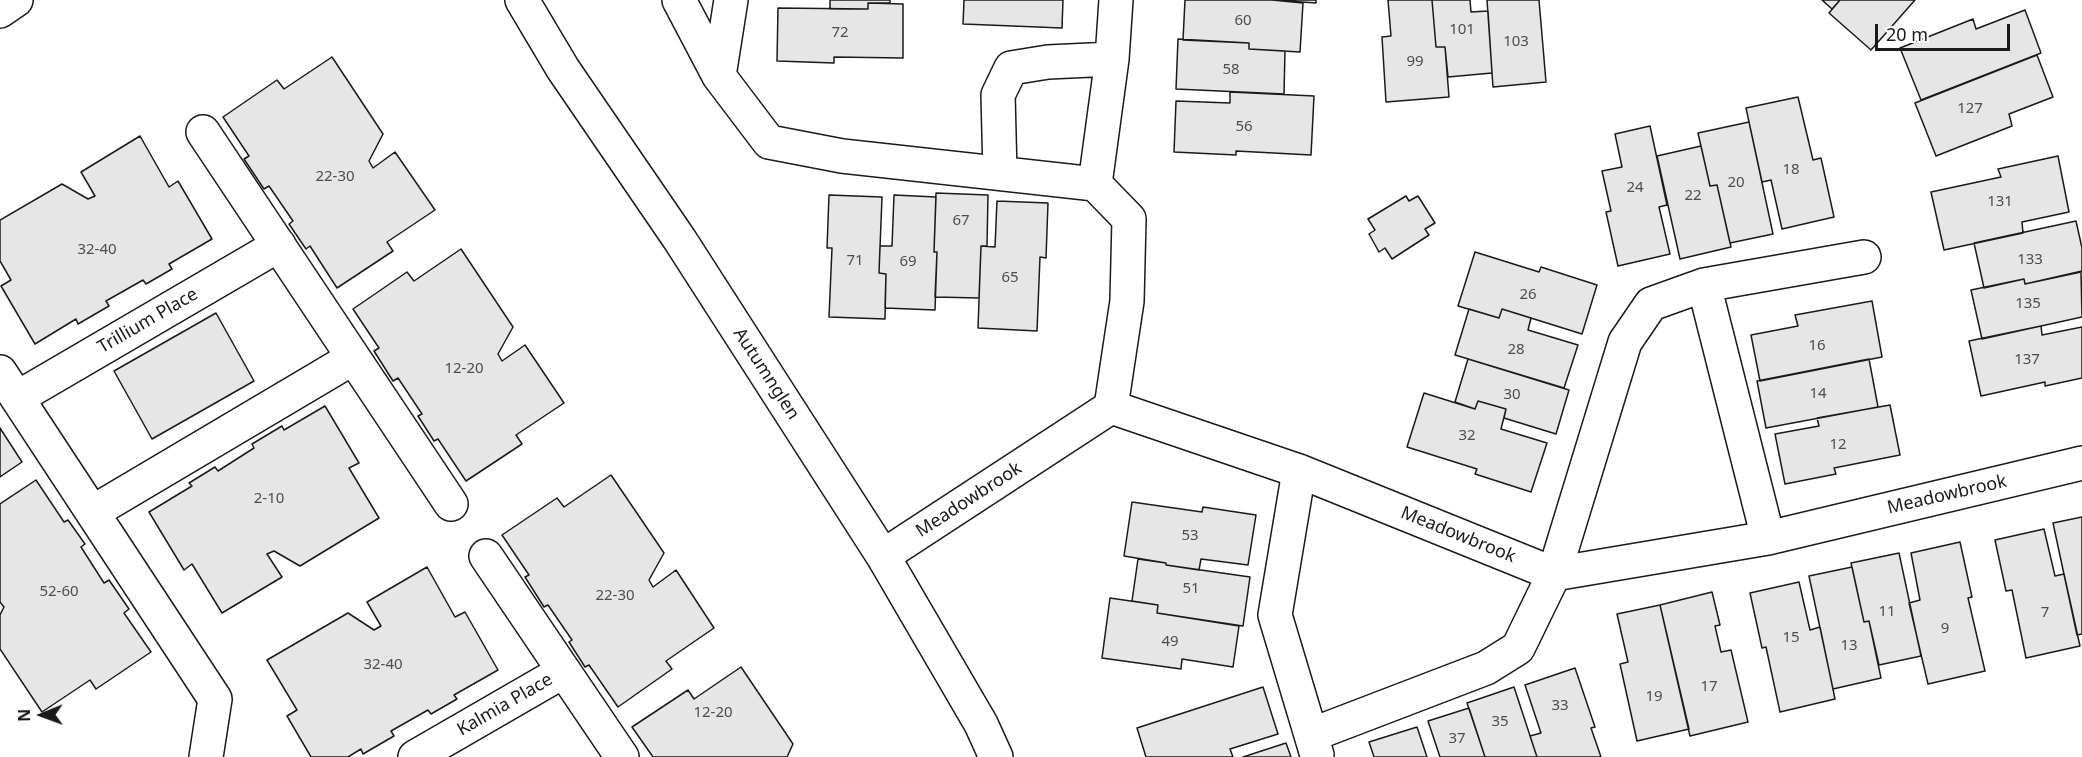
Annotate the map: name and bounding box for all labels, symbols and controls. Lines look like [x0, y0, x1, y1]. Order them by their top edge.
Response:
house number: 60 [1234, 12, 1252, 30]
scale bar [1878, 12, 2013, 50]
house number: 101 [1449, 21, 1475, 39]
text: 20 m [1886, 22, 1928, 46]
house number: 72 [831, 24, 849, 42]
house number: 103 [1503, 33, 1529, 51]
house number: 99 [1406, 53, 1424, 71]
house number: 58 [1222, 61, 1240, 79]
house number: 127 [1957, 100, 1983, 118]
house number: 56 [1235, 118, 1253, 136]
house number: 18 [1782, 161, 1800, 179]
house number: 22-30 [315, 168, 355, 186]
house number: 20 [1727, 174, 1745, 192]
house number: 24 [1626, 179, 1644, 197]
house number: 22 [1684, 187, 1702, 205]
house number: 131 [1987, 193, 2013, 211]
house number: 67 [952, 212, 970, 230]
house number: 32-40 [77, 241, 117, 259]
house number: 133 [2017, 251, 2043, 269]
house number: 71 [846, 252, 864, 270]
house number: 69 [899, 253, 917, 271]
house number: 65 [1001, 269, 1019, 287]
street label: Trillium Place [94, 284, 202, 358]
house number: 26 [1519, 286, 1537, 304]
house number: 135 [2015, 295, 2041, 313]
street label: Autumnglen [728, 324, 804, 424]
house number: 16 [1808, 337, 1826, 355]
house number: 28 [1507, 341, 1525, 359]
house number: 137 [2014, 351, 2040, 369]
house number: 12-20 [444, 360, 484, 378]
house number: 14 [1809, 385, 1827, 403]
house number: 30 [1503, 386, 1521, 404]
house number: 32 [1458, 427, 1476, 445]
house number: 12 [1829, 436, 1847, 454]
street label: Meadowbrook [912, 458, 1026, 542]
street label: Meadowbrook [1885, 471, 2009, 519]
house number: 2-10 [254, 490, 284, 508]
street label: Meadowbrook [1397, 502, 1519, 568]
house number: 53 [1181, 527, 1199, 545]
house number: 51 [1182, 580, 1200, 598]
house number: 52-60 [39, 583, 79, 601]
house number: 22-30 [595, 587, 635, 605]
house number: 11 [1878, 603, 1896, 621]
house number: 7 [2041, 604, 2049, 622]
house number: 9 [1941, 620, 1949, 638]
house number: 15 [1782, 629, 1800, 647]
house number: 49 [1161, 633, 1179, 651]
house number: 13 [1840, 637, 1858, 655]
house number: 32-40 [363, 656, 403, 674]
street label: Kalmia Place [453, 669, 557, 741]
house number: 17 [1700, 678, 1718, 696]
north arrow [12, 685, 72, 745]
house number: 19 [1645, 688, 1663, 706]
house number: 33 [1551, 697, 1569, 715]
house number: 12-20 [693, 704, 733, 722]
text: N [13, 709, 35, 722]
house number: 35 [1491, 713, 1509, 731]
house number: 37 [1448, 730, 1466, 748]

